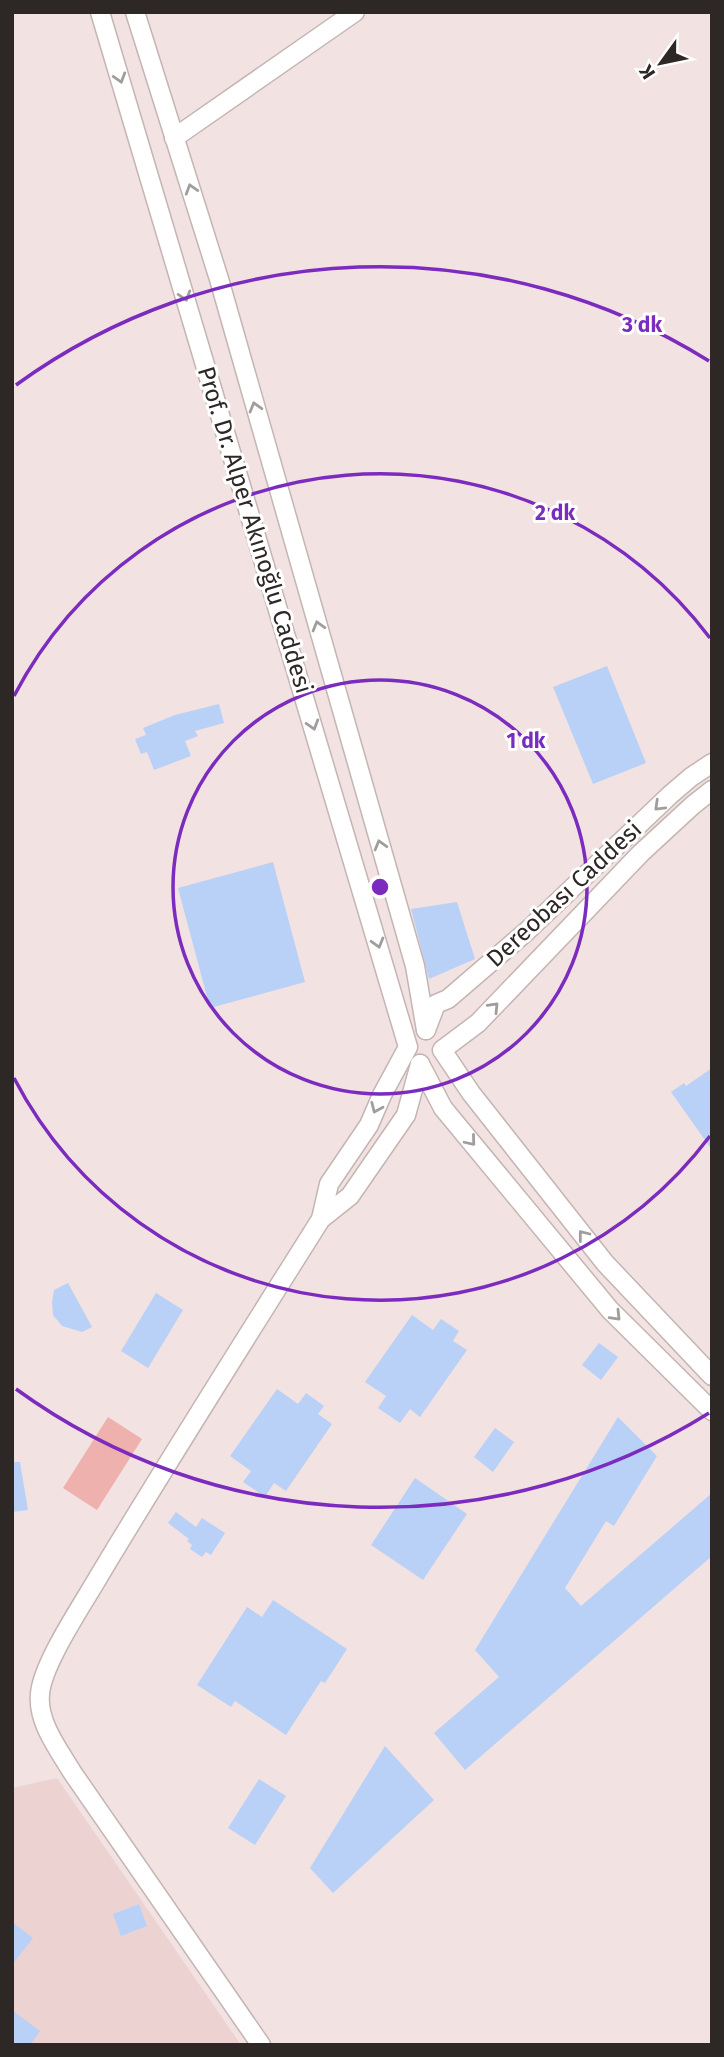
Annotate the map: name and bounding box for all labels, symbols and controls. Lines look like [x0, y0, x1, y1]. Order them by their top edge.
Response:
north arrow [626, 28, 696, 98]
text: K [634, 60, 660, 83]
one-way arrow [111, 71, 126, 83]
one-way arrow [184, 184, 199, 196]
one-way arrow [176, 289, 191, 301]
text: 3 dk [621, 312, 662, 338]
street label: Prof. Dr. Alper Akınoğlu Caddesi [192, 363, 318, 697]
one-way arrow [249, 402, 264, 414]
text: 2 dk [535, 500, 575, 526]
one-way arrow [311, 620, 326, 632]
one-way arrow [305, 719, 320, 731]
text: 1 dk [507, 728, 546, 754]
one-way arrow [654, 797, 667, 810]
street label: Dereobası Caddesi [481, 815, 647, 973]
one-way arrow [374, 839, 389, 851]
centre of rings [368, 875, 392, 899]
one-way arrow [369, 937, 384, 949]
one-way arrow [486, 1002, 499, 1015]
one-way arrow [371, 1101, 385, 1113]
one-way arrow [463, 1133, 475, 1146]
one-way arrow [578, 1231, 591, 1243]
one-way arrow [608, 1308, 621, 1321]

